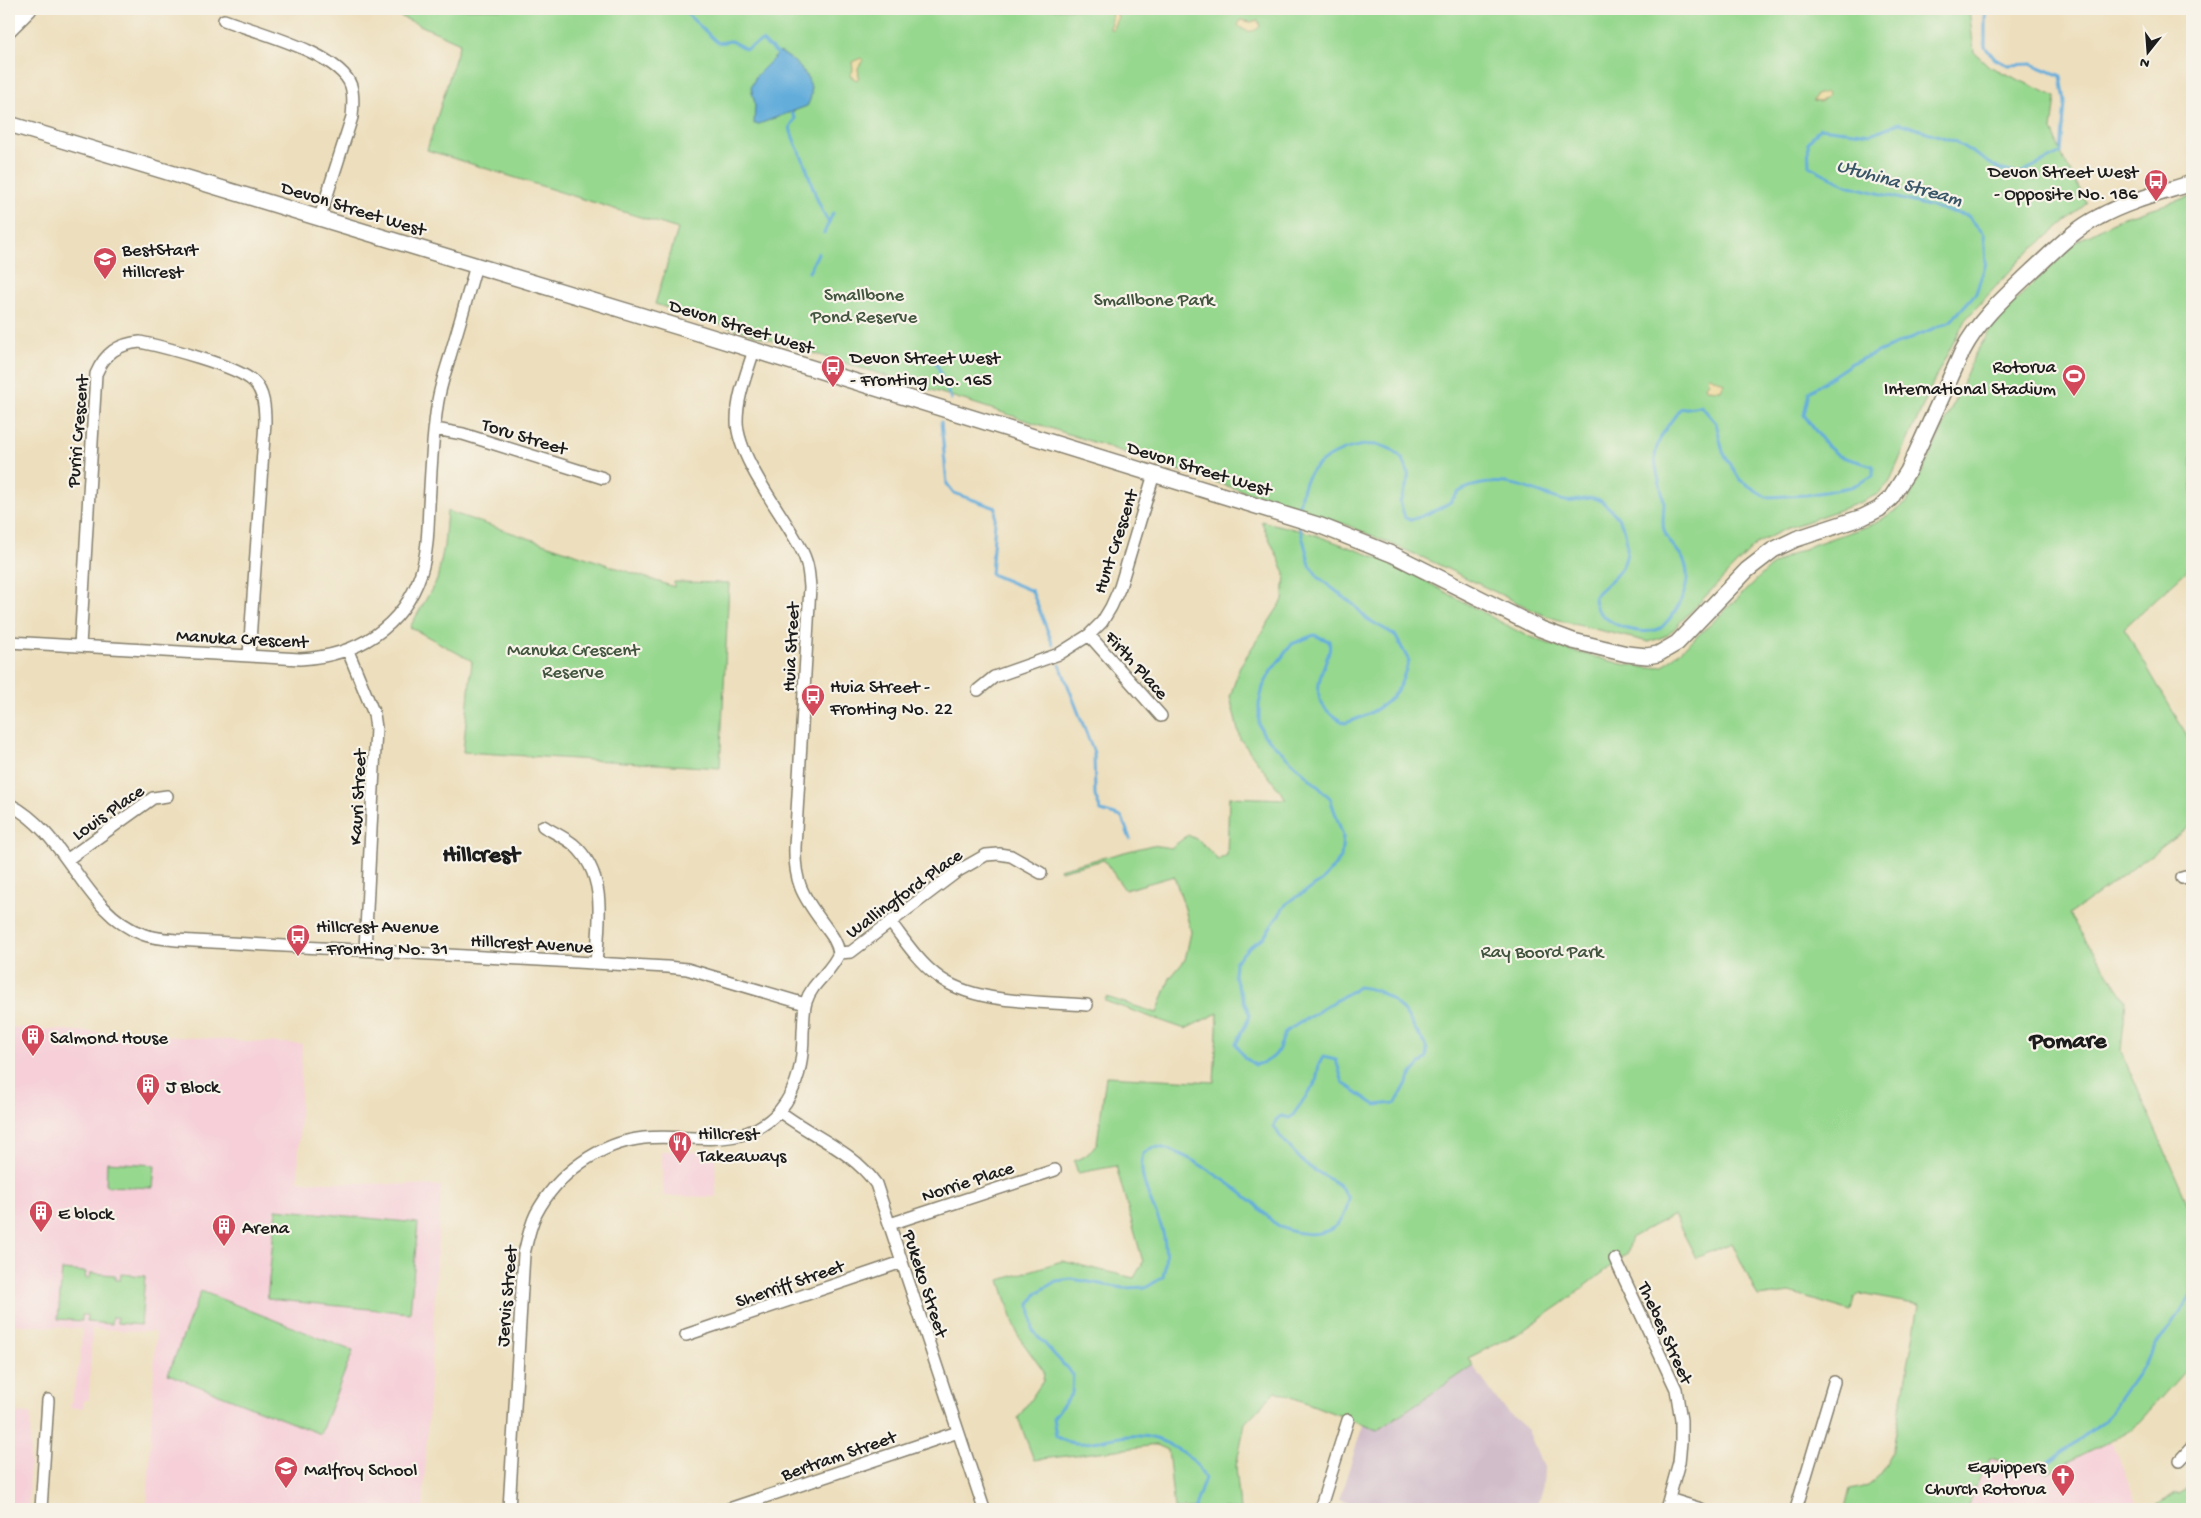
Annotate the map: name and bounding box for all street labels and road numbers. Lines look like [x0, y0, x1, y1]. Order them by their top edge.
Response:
street label: Devon Street West [276, 177, 430, 244]
street label: Devon Street West [664, 295, 818, 362]
street label: Puriri Crescent [63, 372, 96, 489]
street label: Toru Street [478, 414, 572, 463]
street label: Devon Street West [1122, 437, 1276, 504]
street label: Hunt Crescent [1090, 485, 1146, 597]
street label: Huia Street [779, 600, 806, 693]
street label: Manuka Crescent [175, 626, 311, 656]
street label: Firth Place [1098, 626, 1172, 706]
street label: Kauri Street [346, 746, 374, 846]
street label: Louis Place [68, 781, 150, 847]
street label: Wallingford Place [842, 845, 968, 945]
street label: Hillcrest Avenue [470, 931, 594, 960]
street label: Norrie Place [919, 1158, 1017, 1209]
street label: Pukeko Street [895, 1227, 952, 1343]
street label: Jervis Street [493, 1243, 525, 1348]
street label: Sherriff Street [733, 1255, 850, 1315]
street label: Thebes Street [1631, 1278, 1697, 1390]
street label: Bertram Street [778, 1426, 902, 1488]

